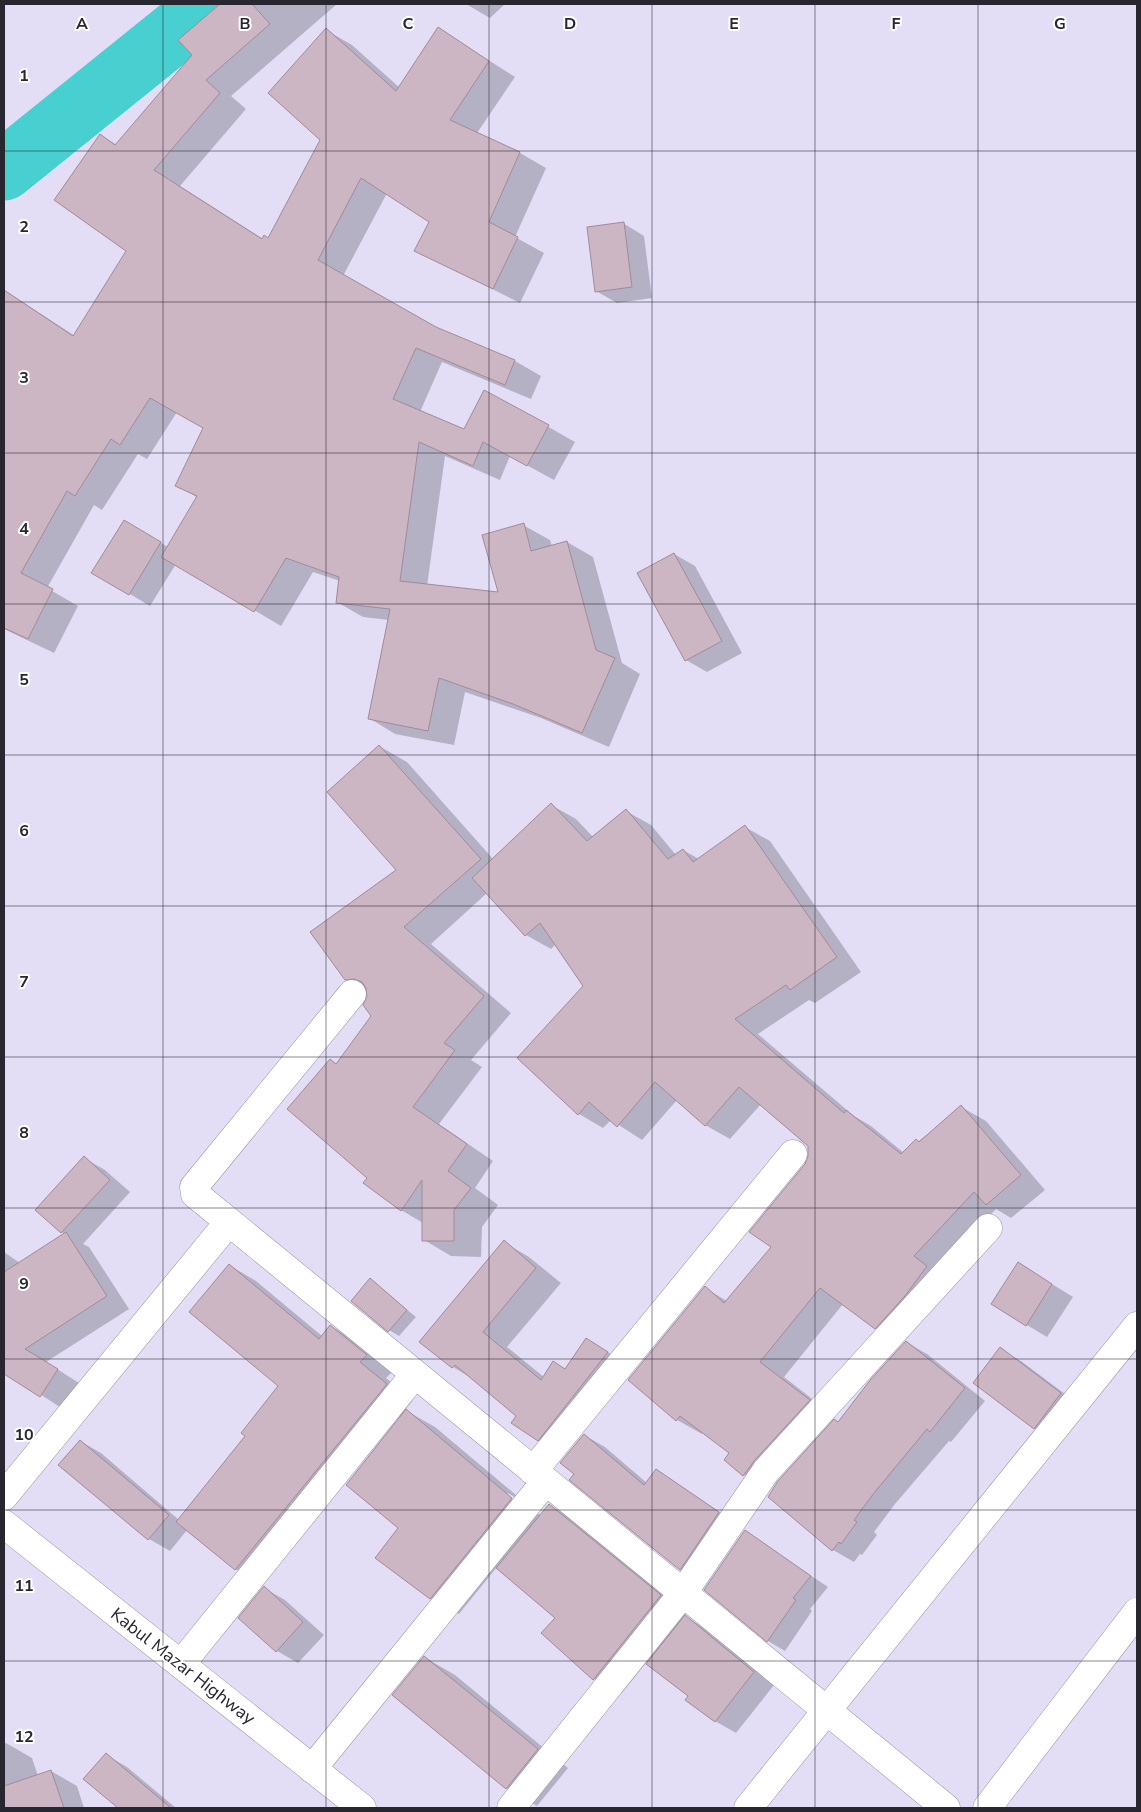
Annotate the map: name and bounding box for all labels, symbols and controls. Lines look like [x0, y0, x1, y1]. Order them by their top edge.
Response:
text: A [76, 13, 88, 35]
text: B [239, 13, 251, 35]
text: C [403, 13, 414, 35]
text: D [564, 13, 576, 35]
text: E [729, 13, 739, 35]
text: F [892, 13, 901, 35]
text: G [1054, 13, 1066, 35]
text: 1 [19, 65, 29, 87]
text: 2 [19, 216, 29, 238]
text: 3 [19, 367, 29, 389]
text: 4 [19, 518, 29, 540]
text: 5 [19, 669, 29, 691]
text: 6 [19, 820, 29, 842]
text: 7 [19, 971, 29, 993]
text: 8 [19, 1122, 29, 1144]
text: 9 [19, 1273, 29, 1295]
text: 10 [14, 1424, 34, 1446]
text: 11 [14, 1575, 34, 1597]
street label: Kabul Mazar Highway [106, 1602, 261, 1731]
text: 12 [14, 1726, 34, 1748]

